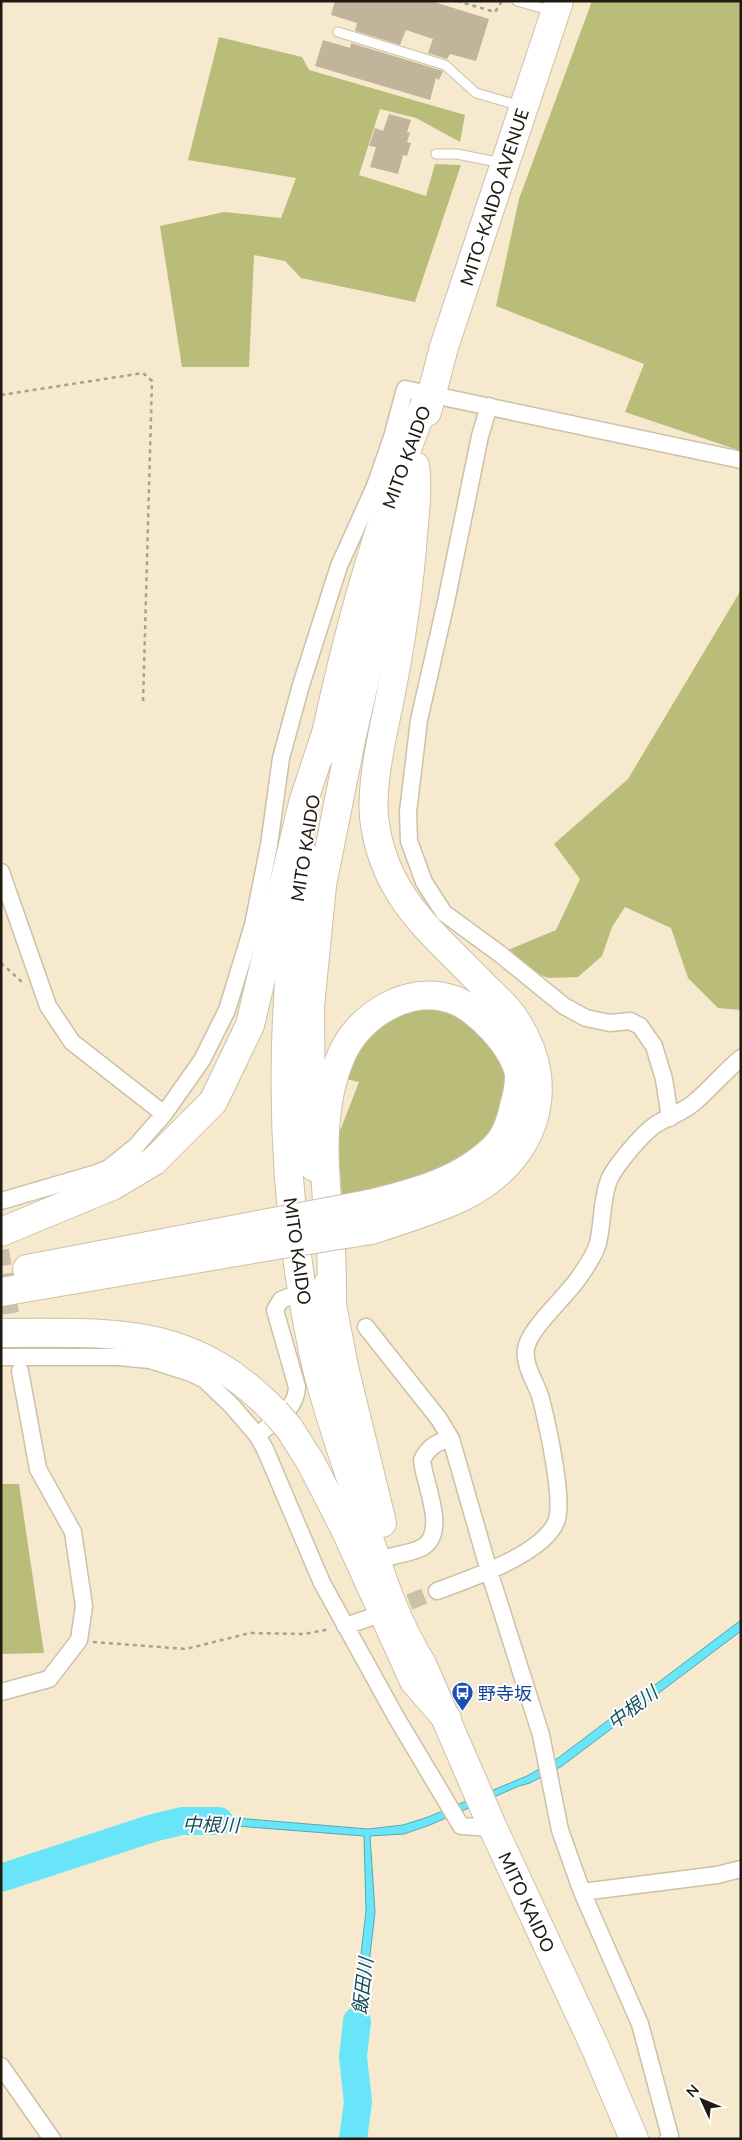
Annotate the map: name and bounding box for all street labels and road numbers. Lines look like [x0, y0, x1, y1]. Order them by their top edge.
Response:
street label: MITO-KAIDO AVENUE [455, 105, 533, 289]
street label: MITO KAIDO [377, 402, 435, 512]
street label: MITO KAIDO [286, 793, 324, 903]
street label: MITO KAIDO [280, 1196, 316, 1306]
street label: MITO KAIDO [494, 1848, 560, 1956]

